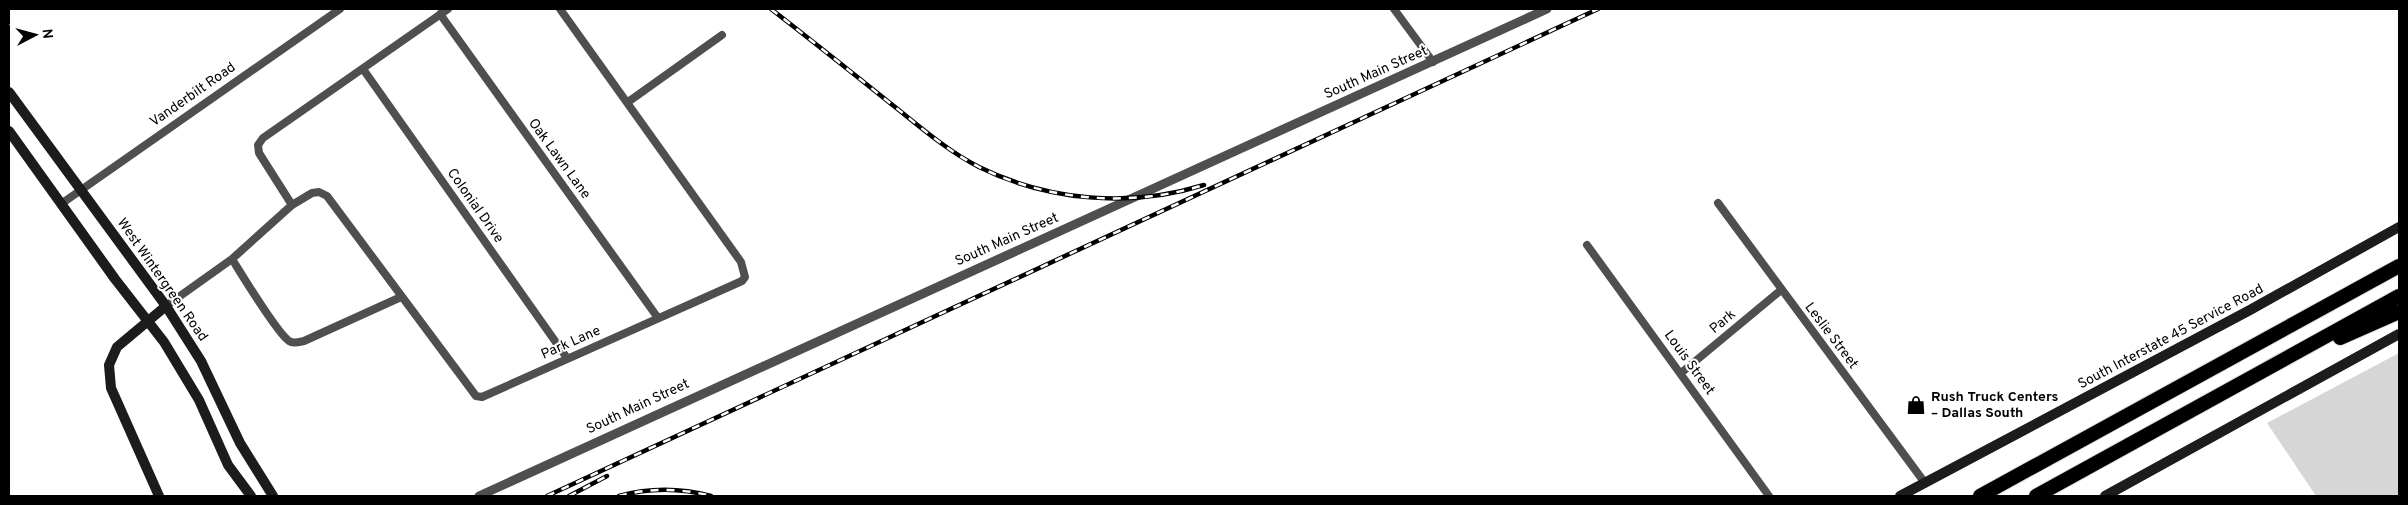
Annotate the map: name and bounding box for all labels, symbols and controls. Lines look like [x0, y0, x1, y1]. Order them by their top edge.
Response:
north arrow [10, 10, 60, 60]
text: N [37, 28, 55, 40]
street label: South Main Street [1322, 43, 1430, 103]
street label: Vanderbilt Road [147, 59, 239, 131]
street label: Oak Lawn Lane [524, 115, 594, 203]
street label: Colonial Drive [443, 165, 507, 247]
street label: South Main Street [953, 210, 1061, 270]
street label: West Wintergreen Road [113, 215, 211, 345]
street label: South Interstate 45 Service Road [2075, 281, 2267, 393]
street label: Leslie Street [1801, 300, 1861, 372]
street label: Park [1706, 306, 1740, 338]
street label: Park Lane [539, 322, 603, 364]
street label: Louis Street [1660, 327, 1718, 399]
street label: South Main Street [584, 376, 692, 438]
place label: Rush Truck Centers – Dallas South [1931, 389, 2059, 422]
shop icon: Rush Truck Centers – Dallas South [1905, 394, 1927, 416]

